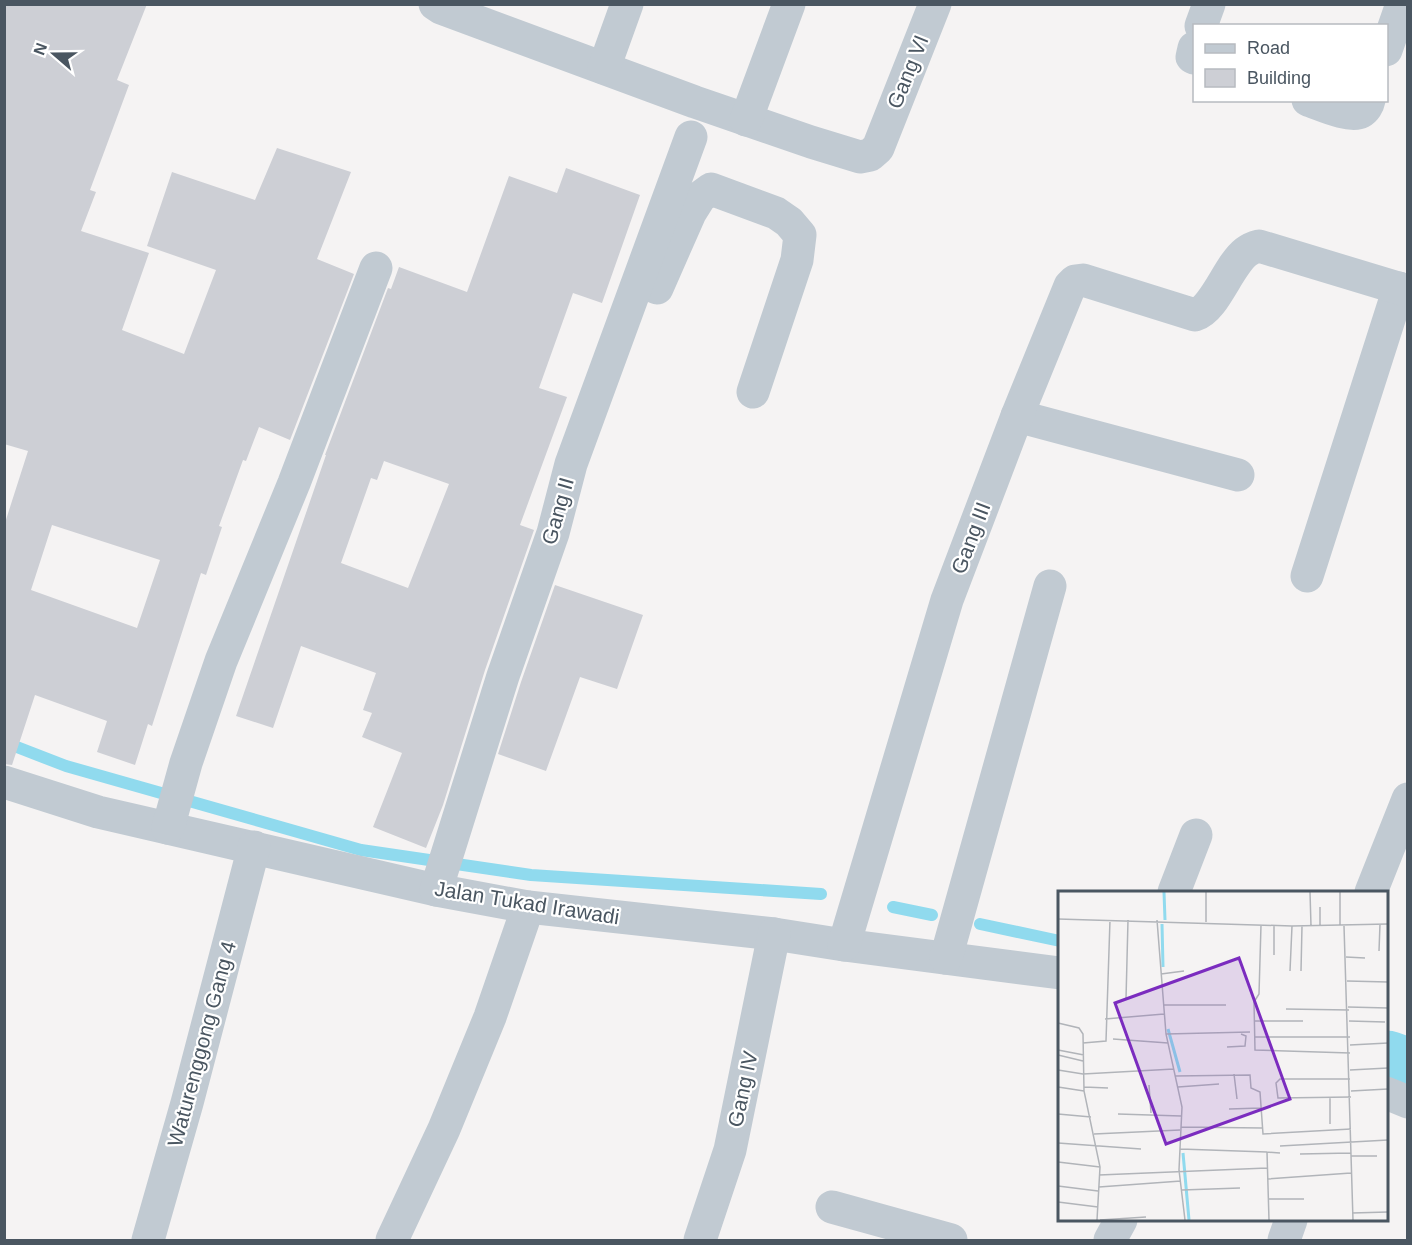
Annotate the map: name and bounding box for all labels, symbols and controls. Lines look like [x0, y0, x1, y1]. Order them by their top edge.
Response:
north arrow [24, 24, 84, 84]
legend [1193, 24, 1388, 102]
street label: Gang VI [882, 32, 933, 112]
text: Road [1247, 38, 1290, 58]
text: N [30, 41, 50, 57]
text: Building [1247, 68, 1311, 88]
street label: Gang II [537, 475, 578, 547]
street label: Gang III [946, 499, 995, 577]
street label: Jalan Tukad Irawadi [433, 877, 621, 928]
inset map [1058, 891, 1388, 1221]
street label: Waturenggong Gang 4 [163, 938, 240, 1149]
street label: Gang IV [723, 1049, 762, 1129]

